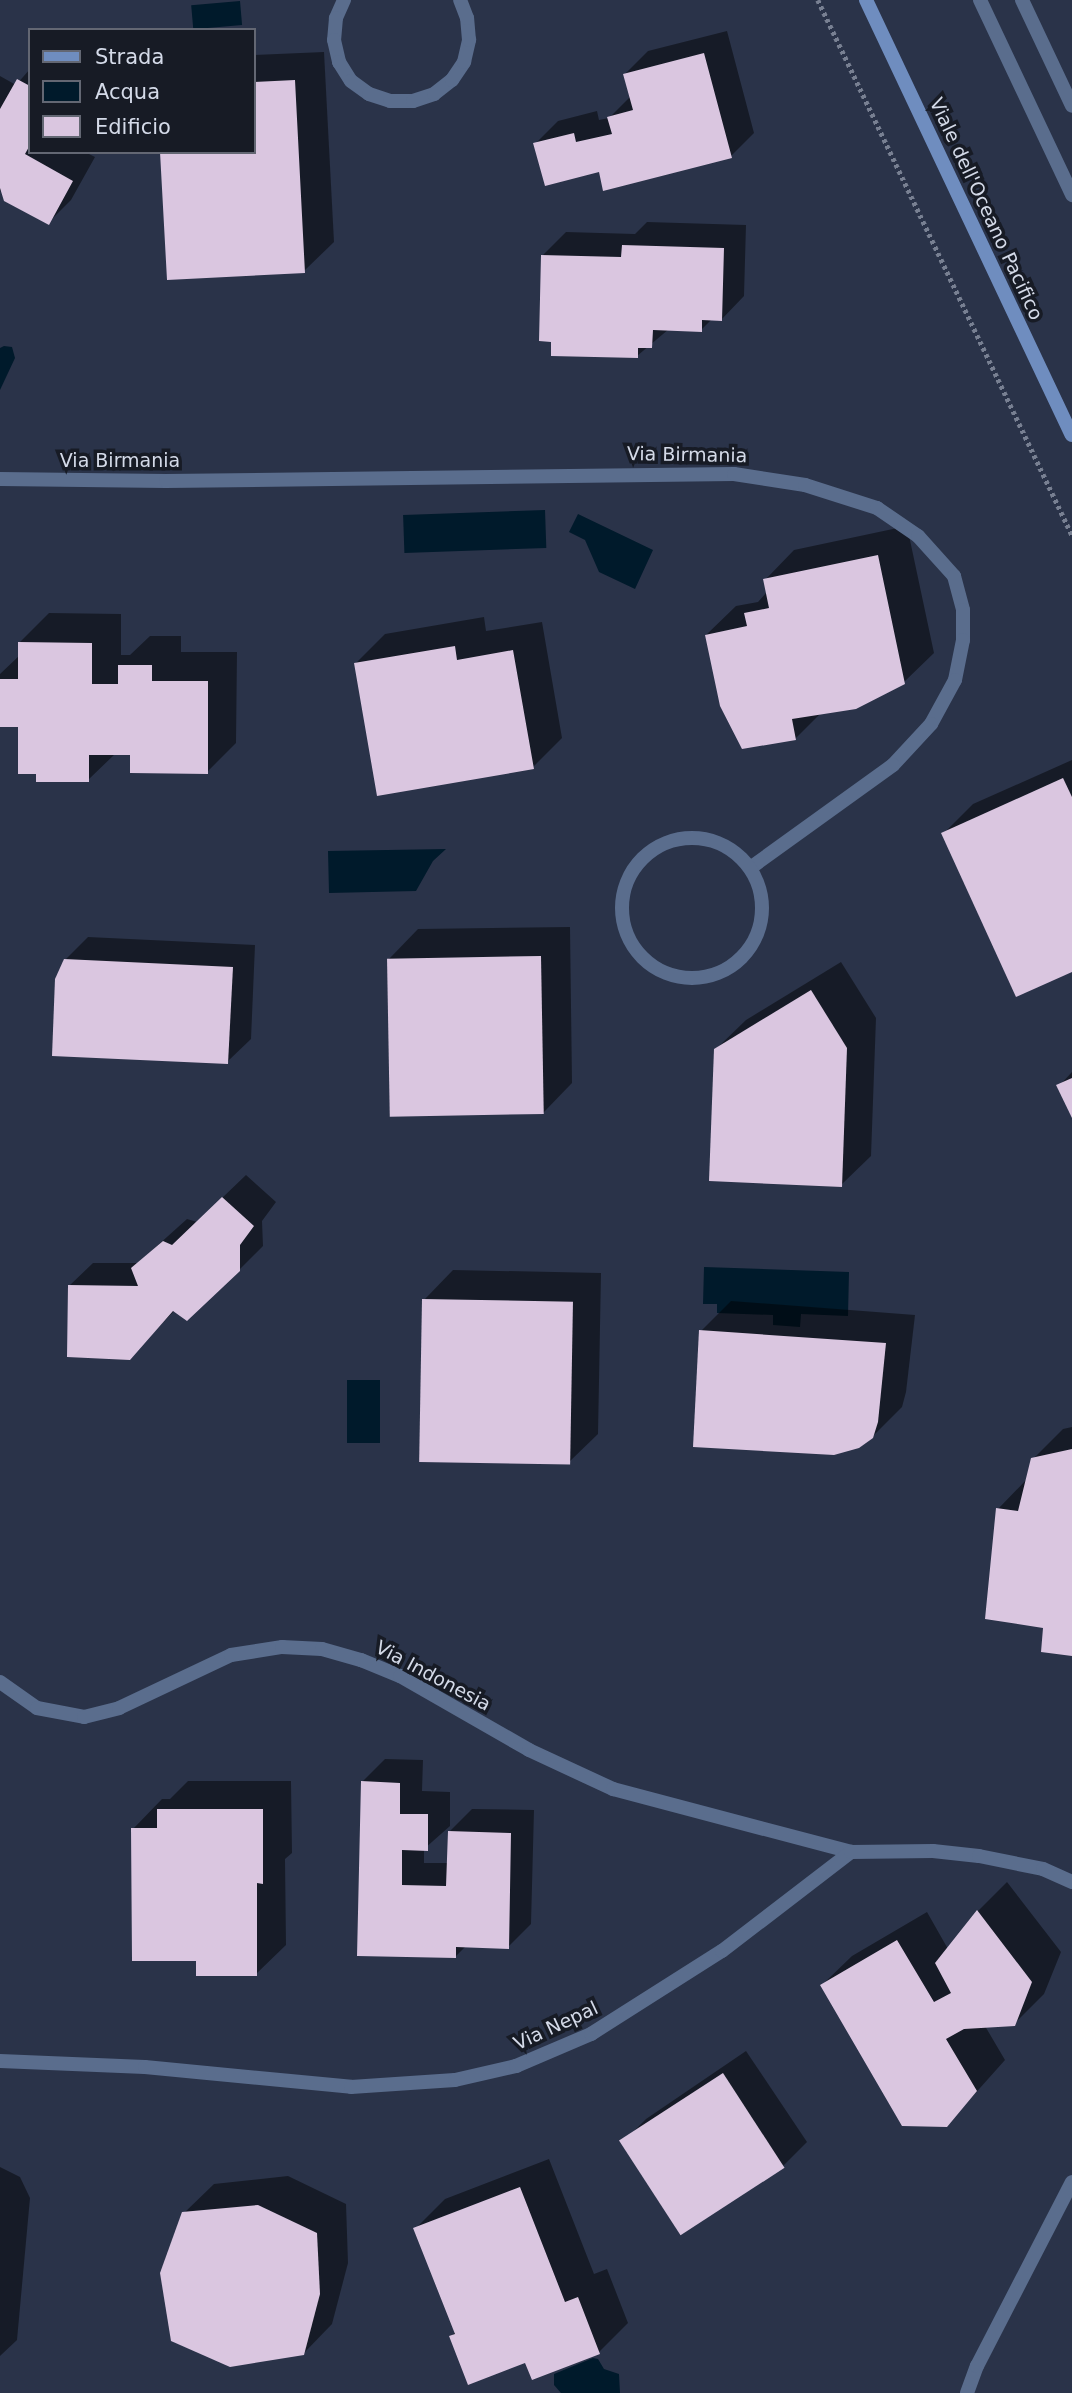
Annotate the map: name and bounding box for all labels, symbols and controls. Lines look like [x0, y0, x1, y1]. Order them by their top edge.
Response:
legend [28, 28, 256, 154]
text: Strada [95, 45, 164, 69]
text: Acqua [95, 80, 160, 104]
street label: Viale dell'Oceano Pacifico [924, 94, 1048, 324]
text: Edificio [95, 115, 171, 139]
street label: Via Birmania [627, 443, 747, 467]
street label: Via Birmania [60, 450, 180, 472]
street label: Via Indonesia [371, 1636, 495, 1716]
street label: Via Nepal [510, 1997, 602, 2055]

